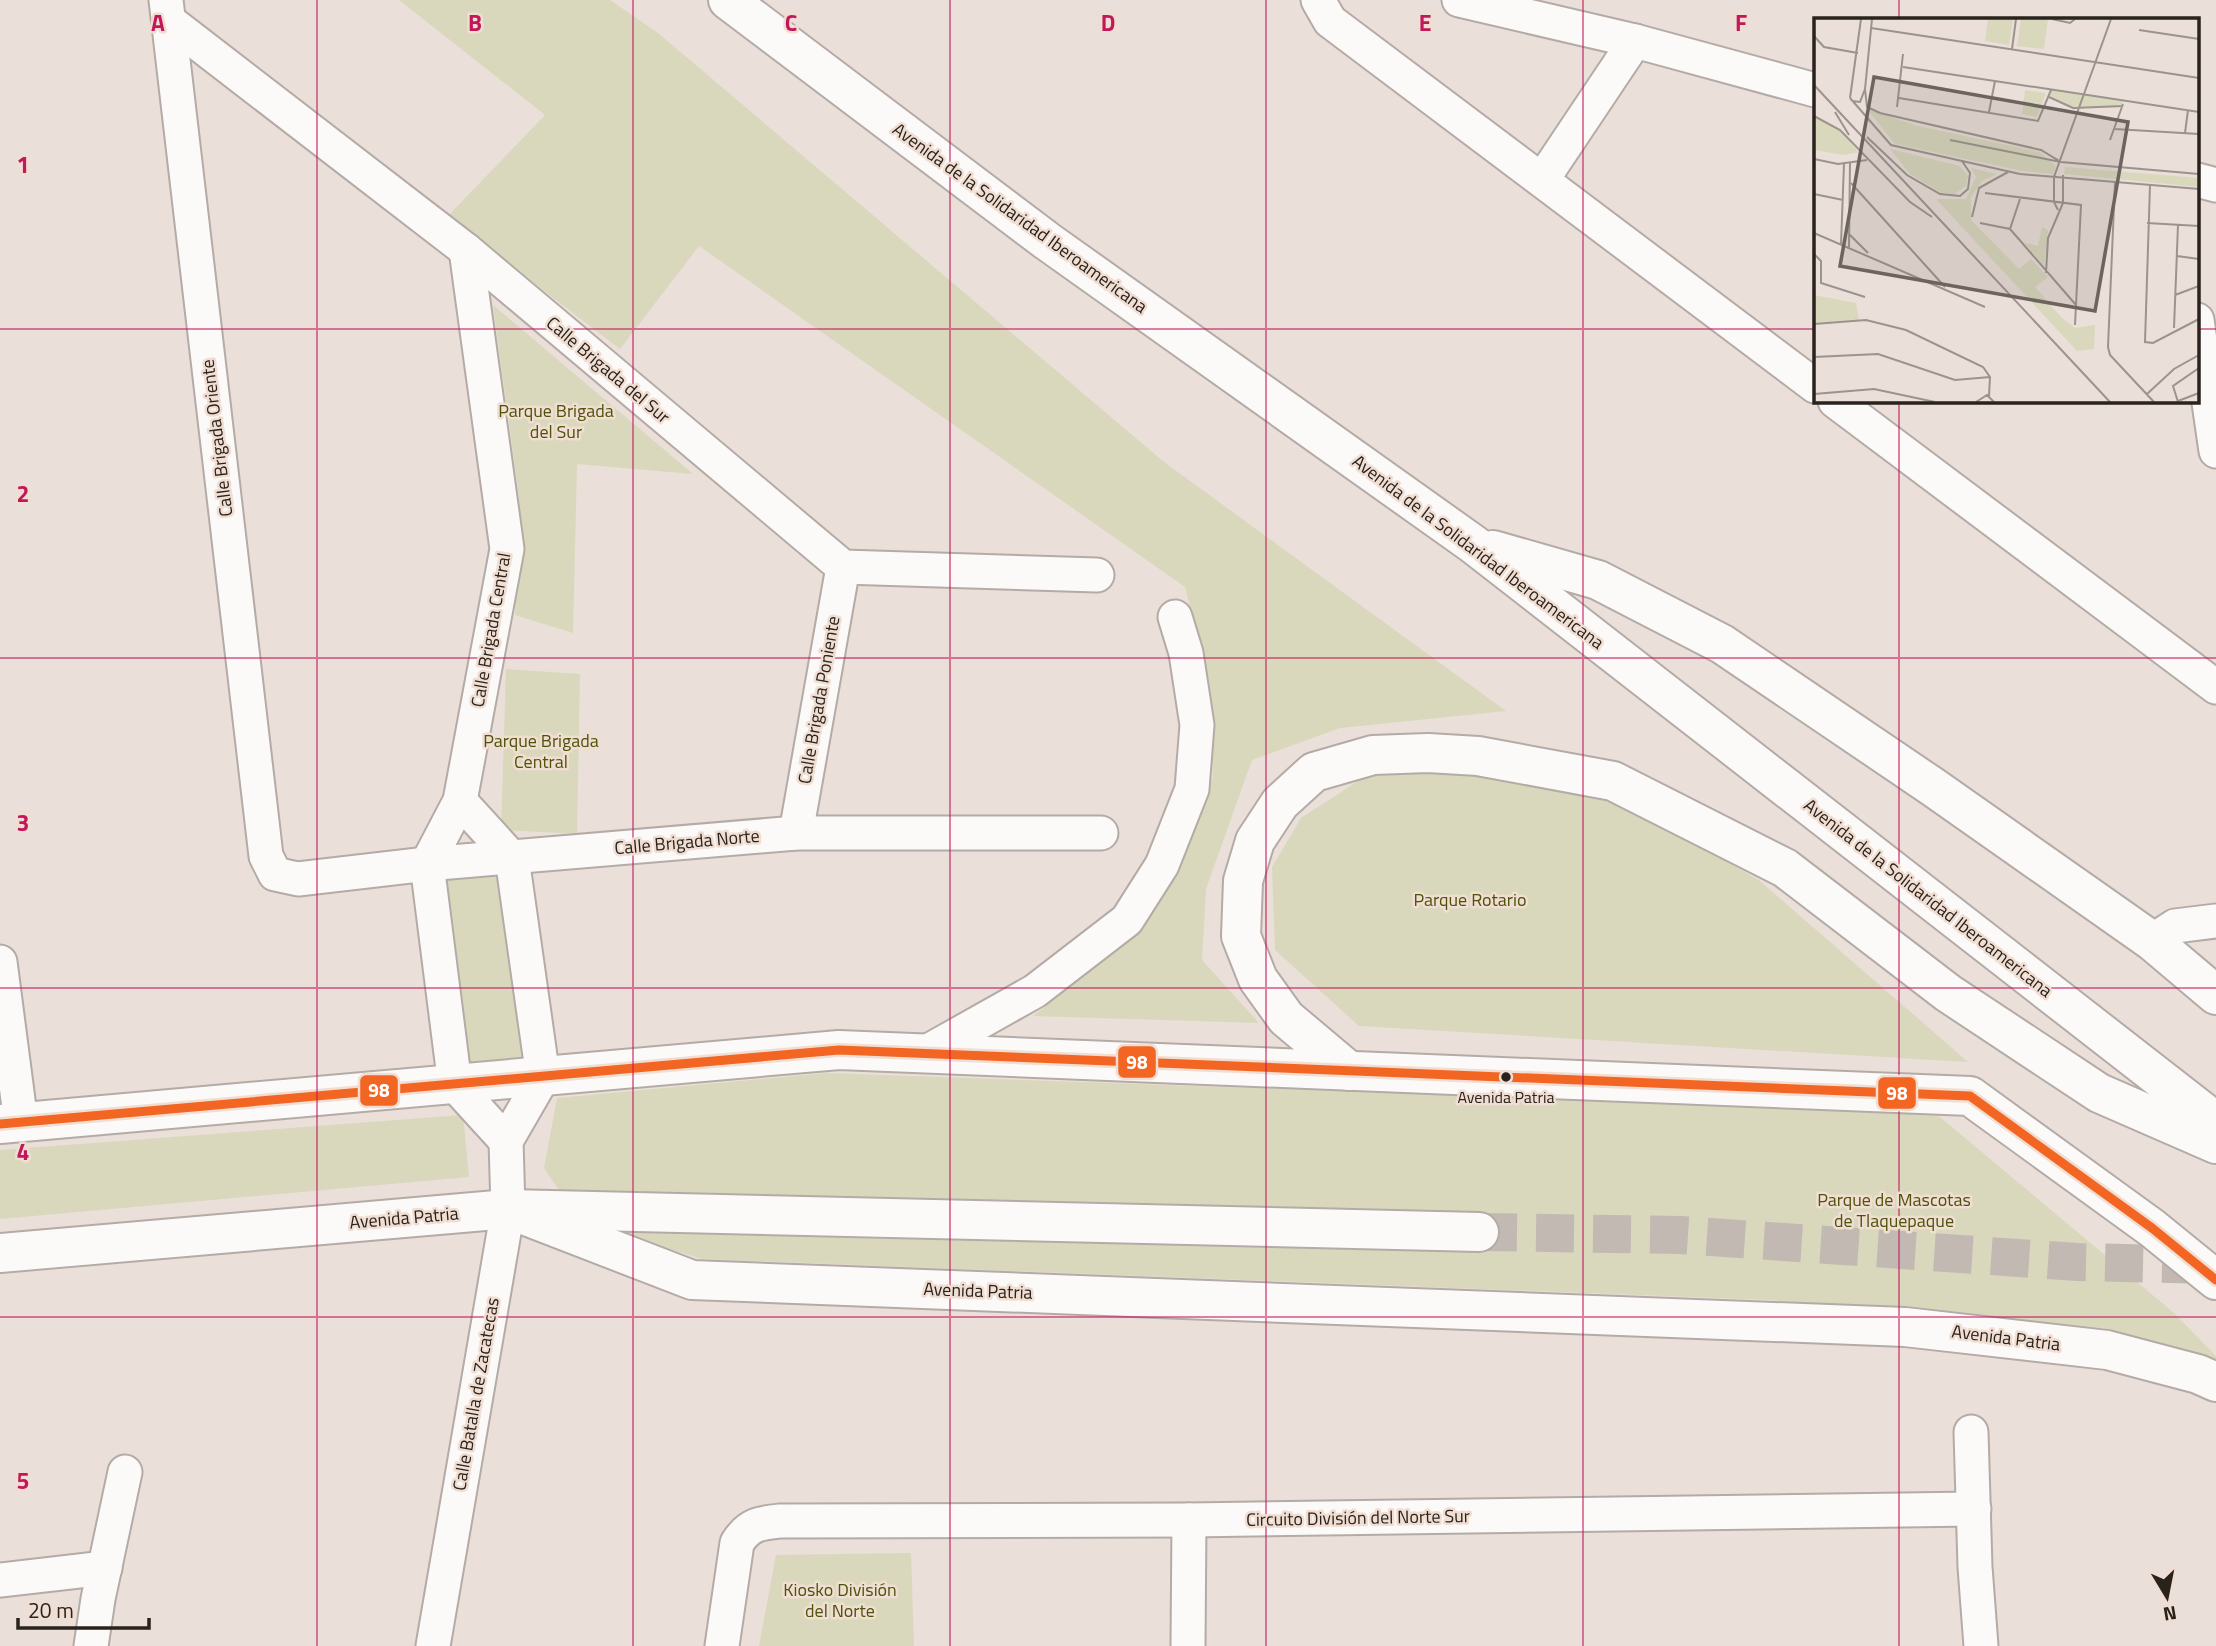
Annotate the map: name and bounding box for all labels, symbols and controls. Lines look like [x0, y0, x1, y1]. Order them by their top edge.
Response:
text: A [151, 5, 165, 40]
text: B [468, 5, 482, 40]
text: C [785, 5, 797, 40]
text: D [1101, 5, 1115, 40]
text: E [1419, 5, 1431, 40]
text: F [1735, 5, 1747, 40]
inset map [1814, 18, 2198, 402]
street label: Avenida de la Solidaridad Iberoamericana [887, 116, 1153, 319]
text: 1 [17, 147, 29, 182]
street label: Calle Brigada del Sur [540, 310, 676, 430]
street label: Calle Brigada Oriente [193, 358, 240, 518]
park label: Parque Brigada del Sur [498, 397, 614, 445]
street label: Avenida de la Solidaridad Iberoamericana [1347, 448, 1610, 655]
text: 2 [17, 476, 29, 511]
street label: Calle Brigada Central [464, 551, 517, 709]
street label: Calle Brigada Poniente [790, 614, 847, 786]
park label: Parque Brigada Central [483, 727, 599, 775]
street label: Avenida de la Solidaridad Iberoamericana [1798, 792, 2058, 1003]
text: 3 [17, 805, 29, 840]
street label: Calle Brigada Norte [613, 822, 761, 861]
park label: Parque Rotario [1413, 886, 1527, 913]
line badge: 98 [1117, 1045, 1157, 1079]
text: 98 [1126, 1047, 1148, 1076]
marker: Avenida Patria [1499, 1070, 1513, 1084]
line badge: 98 [359, 1074, 399, 1107]
text: 98 [368, 1075, 390, 1104]
line badge: 98 [1877, 1076, 1917, 1110]
text: 98 [1886, 1078, 1908, 1107]
place label: Avenida Patria [1457, 1085, 1555, 1109]
text: 4 [17, 1134, 29, 1169]
park label: Parque de Mascotas de Tlaquepaque [1817, 1186, 1971, 1234]
street label: Avenida Patria [348, 1199, 460, 1236]
street label: Avenida Patria [923, 1275, 1033, 1306]
street label: Calle Batalla de Zacatecas [445, 1295, 506, 1493]
street label: Avenida Patria [1950, 1317, 2062, 1358]
text: 5 [17, 1463, 29, 1498]
street label: Circuito División del Norte Sur [1246, 1502, 1470, 1533]
north arrow [2132, 1562, 2202, 1632]
park label: Kiosko División del Norte [783, 1576, 897, 1624]
scale bar [18, 1586, 149, 1630]
text: 20 m [28, 1594, 74, 1626]
text: N [2161, 1599, 2179, 1630]

